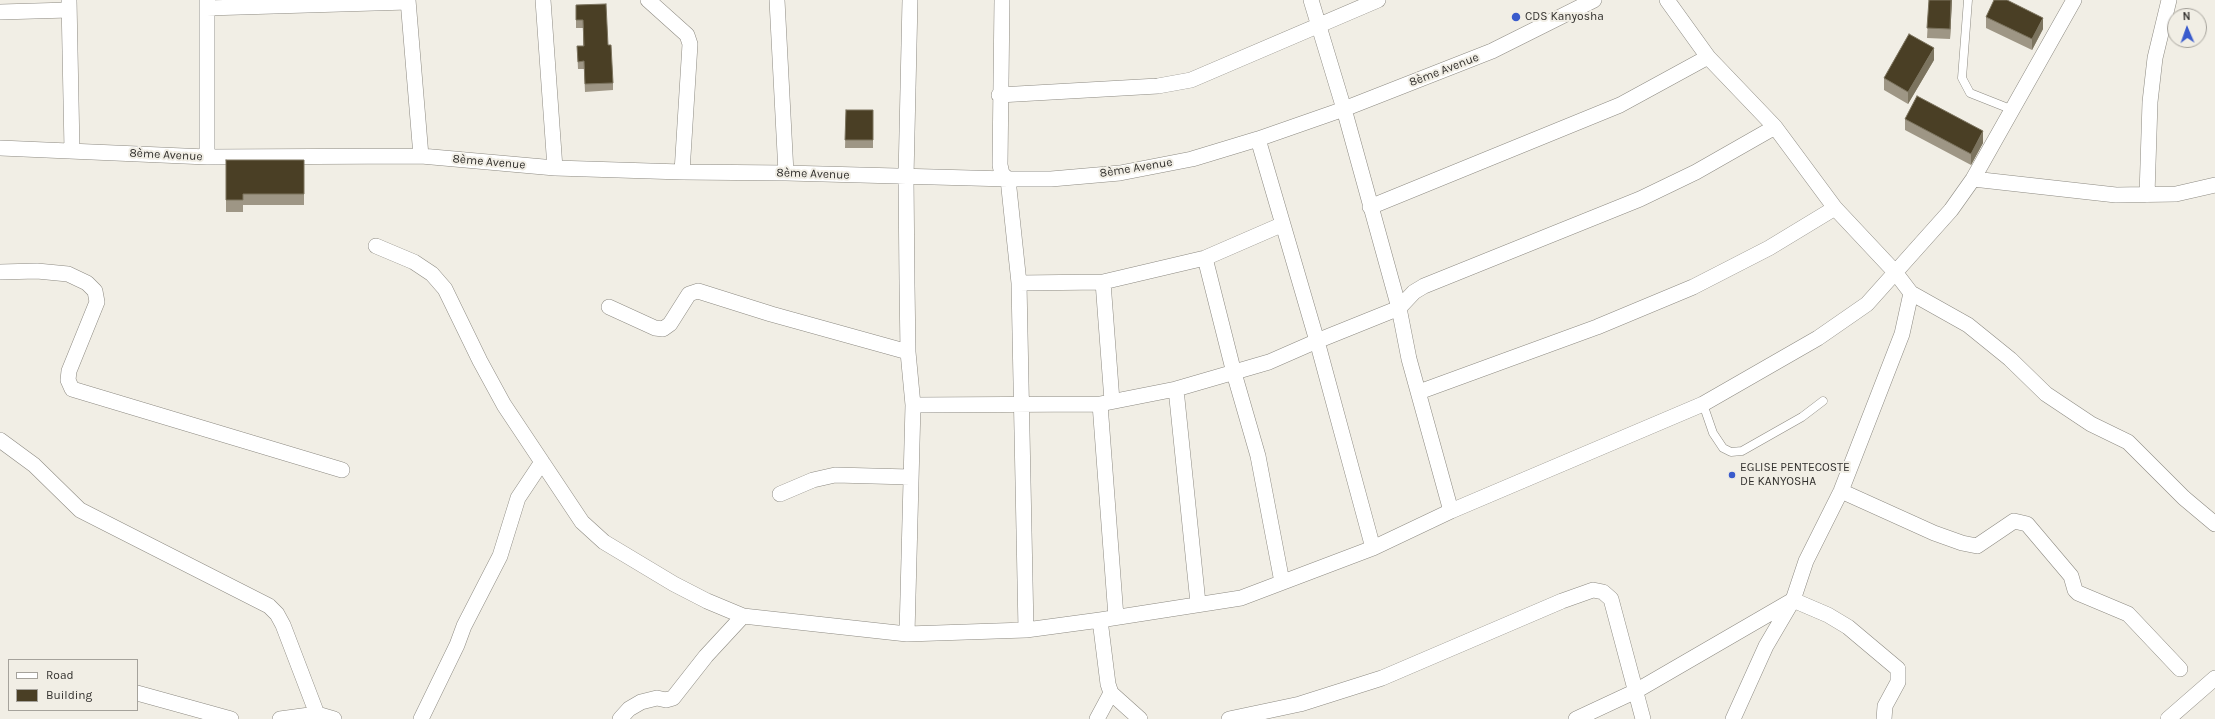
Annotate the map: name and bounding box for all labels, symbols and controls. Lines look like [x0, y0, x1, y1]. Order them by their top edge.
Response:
north arrow [2167, 8, 2207, 48]
place label: CDS Kanyosha [1525, 10, 1604, 24]
text: N [2182, 10, 2191, 23]
marker: CDS Kanyosha [1510, 11, 1522, 23]
street label: 8ème Avenue [1407, 50, 1481, 90]
street label: 8ème Avenue [129, 146, 203, 164]
street label: 8ème Avenue [452, 152, 526, 172]
street label: 8ème Avenue [1099, 155, 1173, 181]
street label: 8ème Avenue [776, 166, 850, 182]
place label: EGLISE PENTECOSTE DE KANYOSHA [1740, 461, 1850, 489]
marker: EGLISE PENTECOSTE DE KANYOSHA [1727, 470, 1737, 480]
legend [8, 659, 138, 711]
text: Road [46, 668, 74, 682]
text: Building [46, 688, 92, 702]

